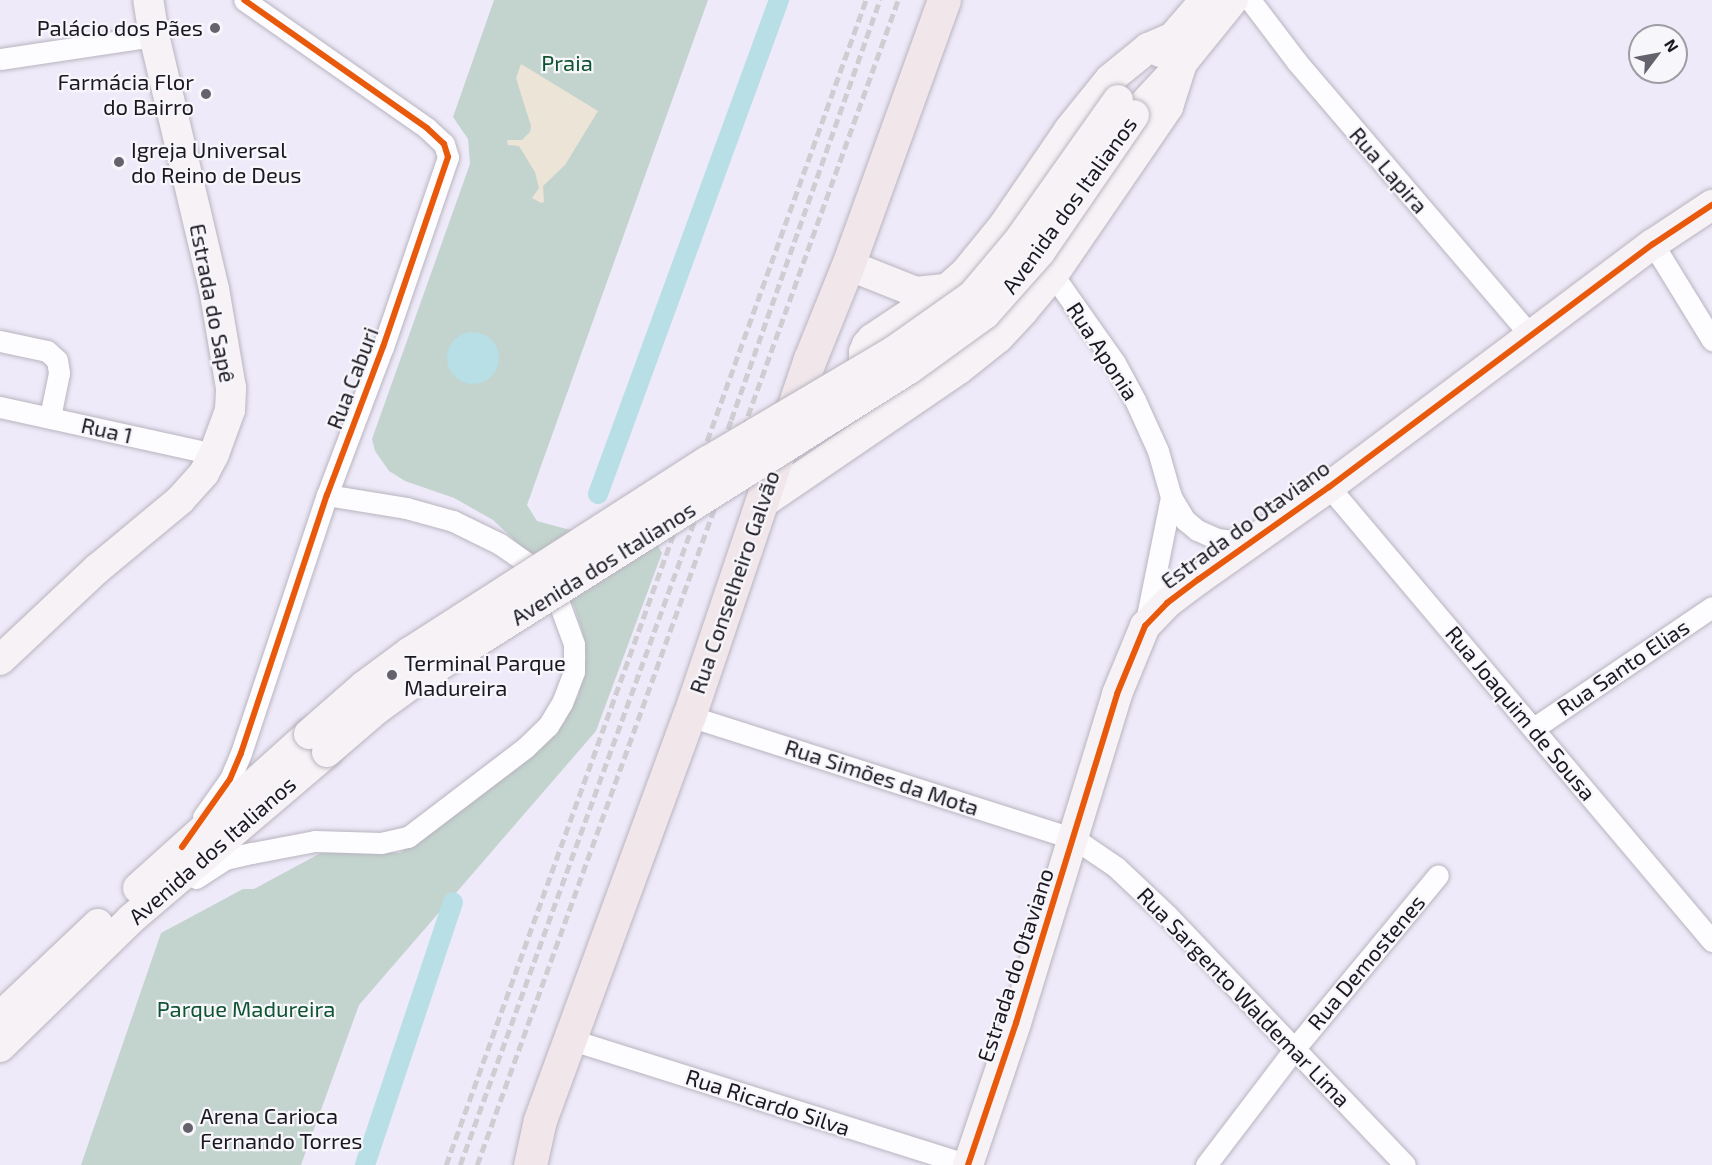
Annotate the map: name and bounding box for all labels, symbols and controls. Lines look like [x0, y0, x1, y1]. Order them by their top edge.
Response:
place label: Palácio dos Pães [37, 15, 203, 41]
marker: Palácio dos Pães [208, 21, 222, 35]
north arrow [1628, 24, 1688, 84]
text: N [1661, 35, 1683, 55]
park label: Praia [541, 50, 593, 76]
place label: Farmácia Flor do Bairro [57, 68, 194, 119]
marker: Farmácia Flor do Bairro [199, 87, 213, 101]
street label: Avenida dos Italianos [996, 111, 1142, 299]
street label: Rua Lapira [1344, 121, 1434, 219]
place label: Igreja Universal do Reino de Deus [131, 136, 301, 188]
marker: Igreja Universal do Reino de Deus [112, 155, 126, 169]
street label: Estrada do Sapê [185, 221, 241, 385]
street label: Rua Aponia [1061, 297, 1145, 405]
street label: Rua Caburi [320, 323, 384, 433]
street label: Rua 1 [79, 411, 135, 449]
street label: Estrada do Otaviano [1156, 454, 1334, 594]
street label: Rua Conselheiro Galvão [683, 467, 785, 697]
street label: Avenida dos Italianos [506, 496, 700, 630]
street label: Rua Santo Elias [1552, 613, 1694, 721]
street label: Rua Joaquim de Sousa [1440, 620, 1602, 806]
place label: Terminal Parque Madureira [404, 649, 566, 700]
marker: Terminal Parque Madureira [385, 668, 399, 682]
street label: Rua Simões da Mota [782, 733, 982, 821]
street label: Avenida dos Italianos [123, 770, 301, 930]
street label: Estrada do Otaviano [971, 865, 1059, 1065]
street label: Rua Sargento Waldemar Lima [1132, 881, 1356, 1113]
street label: Rua Demostenes [1302, 889, 1430, 1035]
park label: Parque Madureira [157, 996, 335, 1022]
street label: Rua Ricardo Silva [683, 1063, 853, 1141]
place label: Arena Carioca Fernando Torres [200, 1102, 363, 1154]
marker: Arena Carioca Fernando Torres [181, 1121, 195, 1135]

